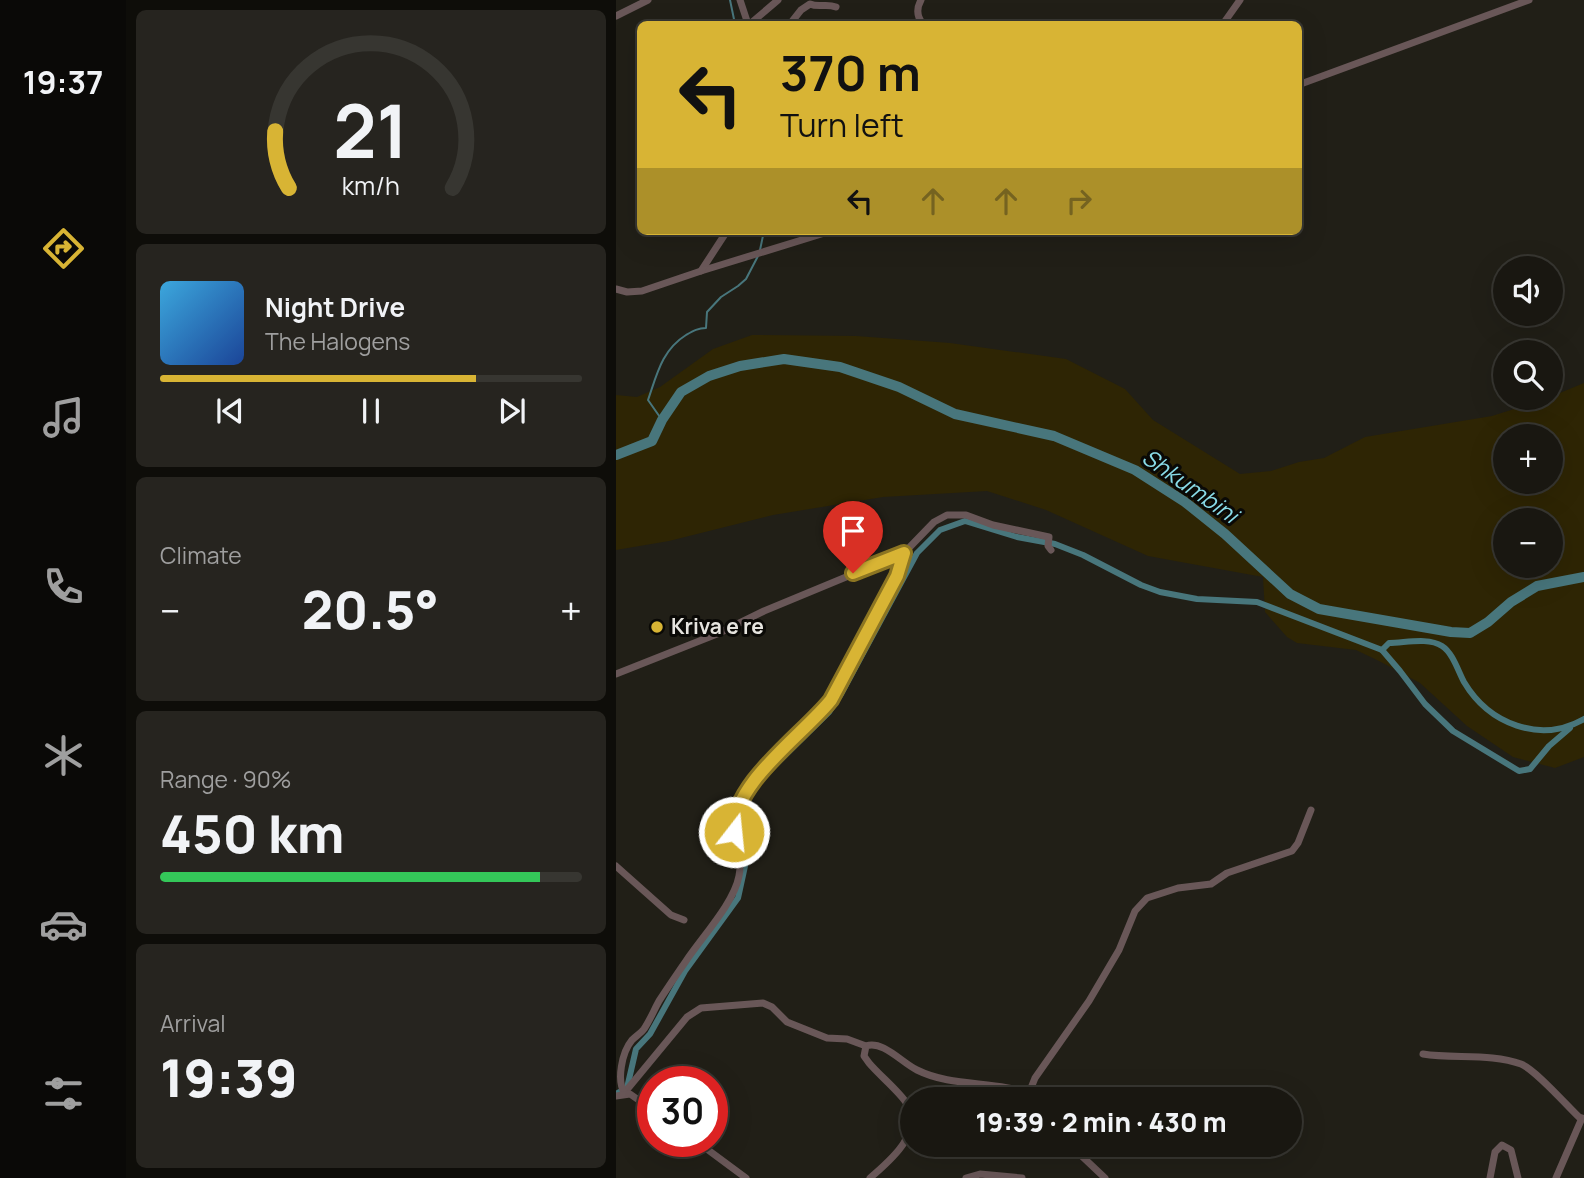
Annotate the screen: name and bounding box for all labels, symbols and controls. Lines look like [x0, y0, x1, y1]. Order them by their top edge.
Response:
text: 370 m [780, 39, 921, 106]
icon: left [665, 49, 756, 140]
text: 19:37 [23, 60, 103, 104]
text: 21 [333, 80, 409, 180]
text: Turn left [780, 103, 904, 147]
text: km/h [342, 168, 400, 203]
icon: left [841, 182, 879, 220]
icon: ahead [914, 182, 952, 220]
icon: ahead [987, 182, 1025, 220]
icon: right [1060, 182, 1098, 220]
icon: directions [39, 224, 88, 273]
map controls [1493, 256, 1563, 578]
button: sound [1493, 256, 1563, 326]
text: Night Drive [265, 289, 405, 325]
text: The Halogens [265, 325, 410, 357]
button: search [1493, 340, 1563, 410]
icon: previous [211, 392, 249, 430]
icon: pause [352, 392, 390, 430]
icon: next [493, 392, 531, 430]
icon: music [39, 393, 88, 442]
button: + [1493, 424, 1563, 494]
water label: Shkumbini [1136, 440, 1247, 531]
pin [823, 501, 883, 573]
button: − [1493, 508, 1563, 578]
icon: arrive [834, 512, 872, 550]
text: Climate [160, 539, 242, 571]
icon: phone [39, 562, 88, 611]
text: 20.5° [302, 574, 439, 645]
text: − [160, 584, 181, 636]
text: + [560, 584, 582, 636]
place label: Kriva e re [671, 612, 764, 640]
marker: Kriva e re [649, 619, 665, 635]
icon: climate [39, 731, 88, 780]
text: Range · 90% [160, 763, 291, 795]
position arrow [697, 795, 771, 869]
text: 450 km [160, 798, 344, 869]
icon: car [39, 900, 88, 949]
text: Arrival [160, 1007, 226, 1039]
text: 19:39 [160, 1042, 298, 1113]
speed limit sign: 30 [637, 1066, 728, 1157]
icon: filters [39, 1069, 88, 1118]
text: 19:39 · 2 min · 430 m [975, 1104, 1227, 1140]

